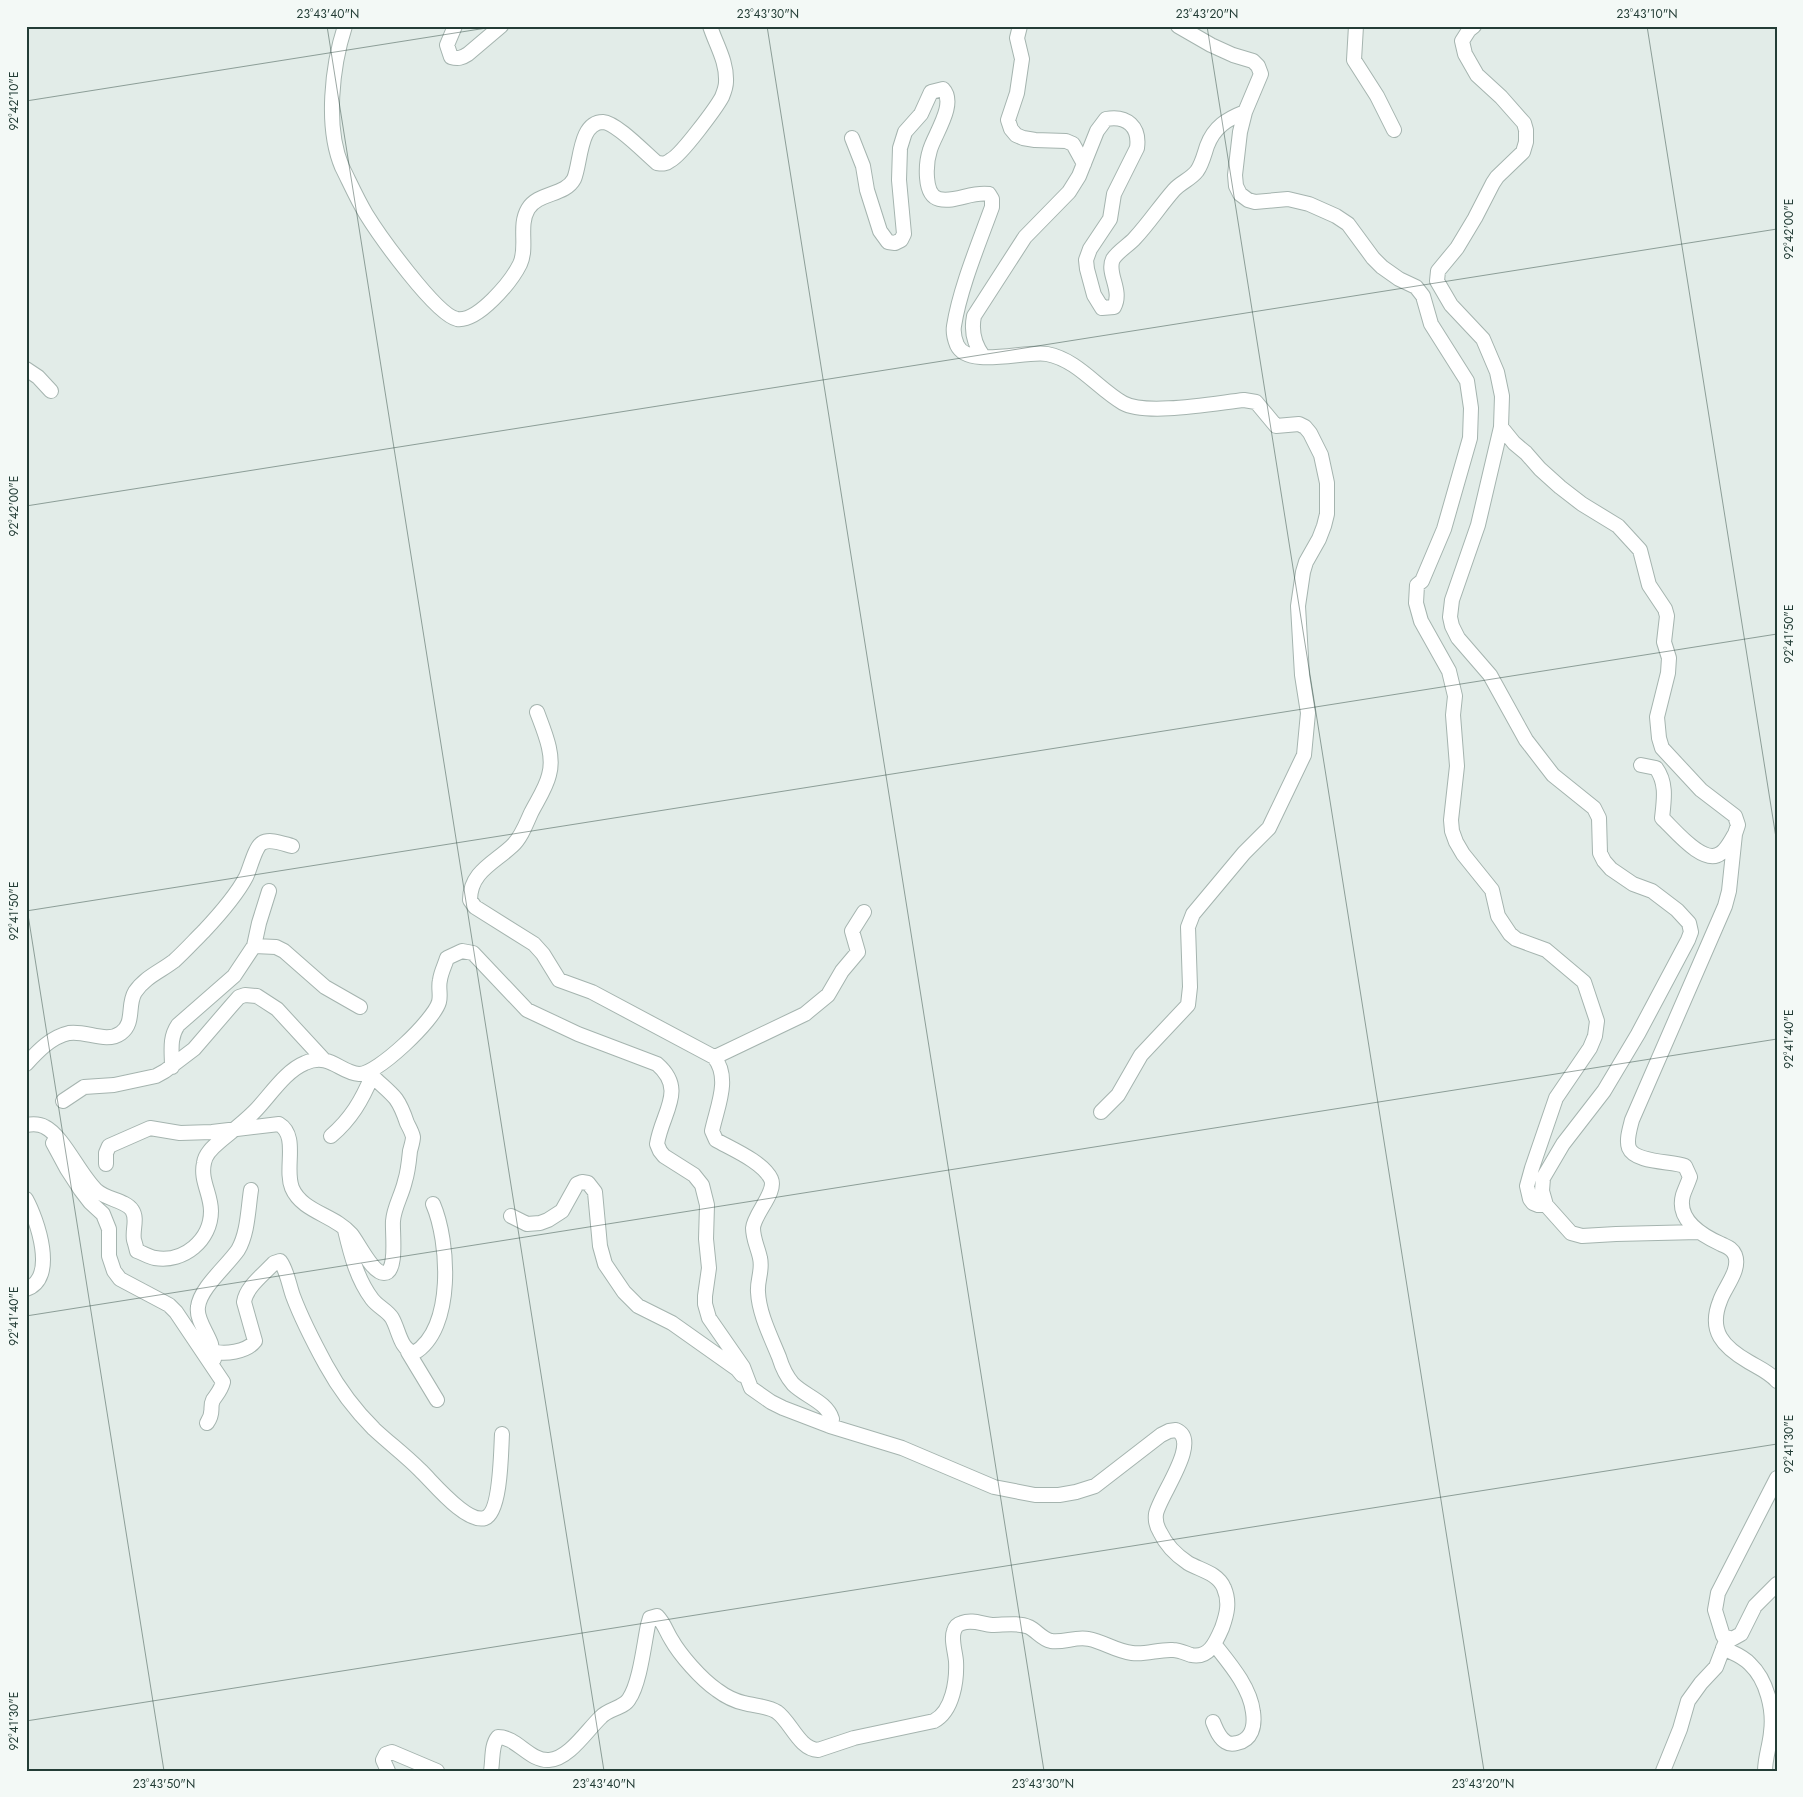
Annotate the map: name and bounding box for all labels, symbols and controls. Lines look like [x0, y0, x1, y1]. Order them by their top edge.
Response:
text: 23°43'40"N [297, 5, 359, 23]
text: 23°43'30"N [737, 5, 799, 23]
text: 23°43'20"N [1176, 5, 1238, 23]
text: 23°43'10"N [1616, 5, 1678, 23]
text: 92°42'10"E [5, 71, 23, 131]
text: 92°42'00"E [1780, 199, 1798, 259]
text: 92°42'00"E [5, 476, 23, 536]
text: 92°41'50"E [1780, 604, 1798, 664]
text: 92°41'50"E [5, 881, 23, 941]
text: 92°41'40"E [1780, 1009, 1798, 1069]
text: 92°41'40"E [5, 1286, 23, 1346]
text: 92°41'30"E [1780, 1415, 1798, 1473]
text: 92°41'30"E [5, 1692, 23, 1750]
text: 23°43'50"N [133, 1775, 195, 1793]
text: 23°43'40"N [573, 1775, 635, 1793]
text: 23°43'30"N [1012, 1775, 1074, 1793]
text: 23°43'20"N [1452, 1775, 1514, 1793]

